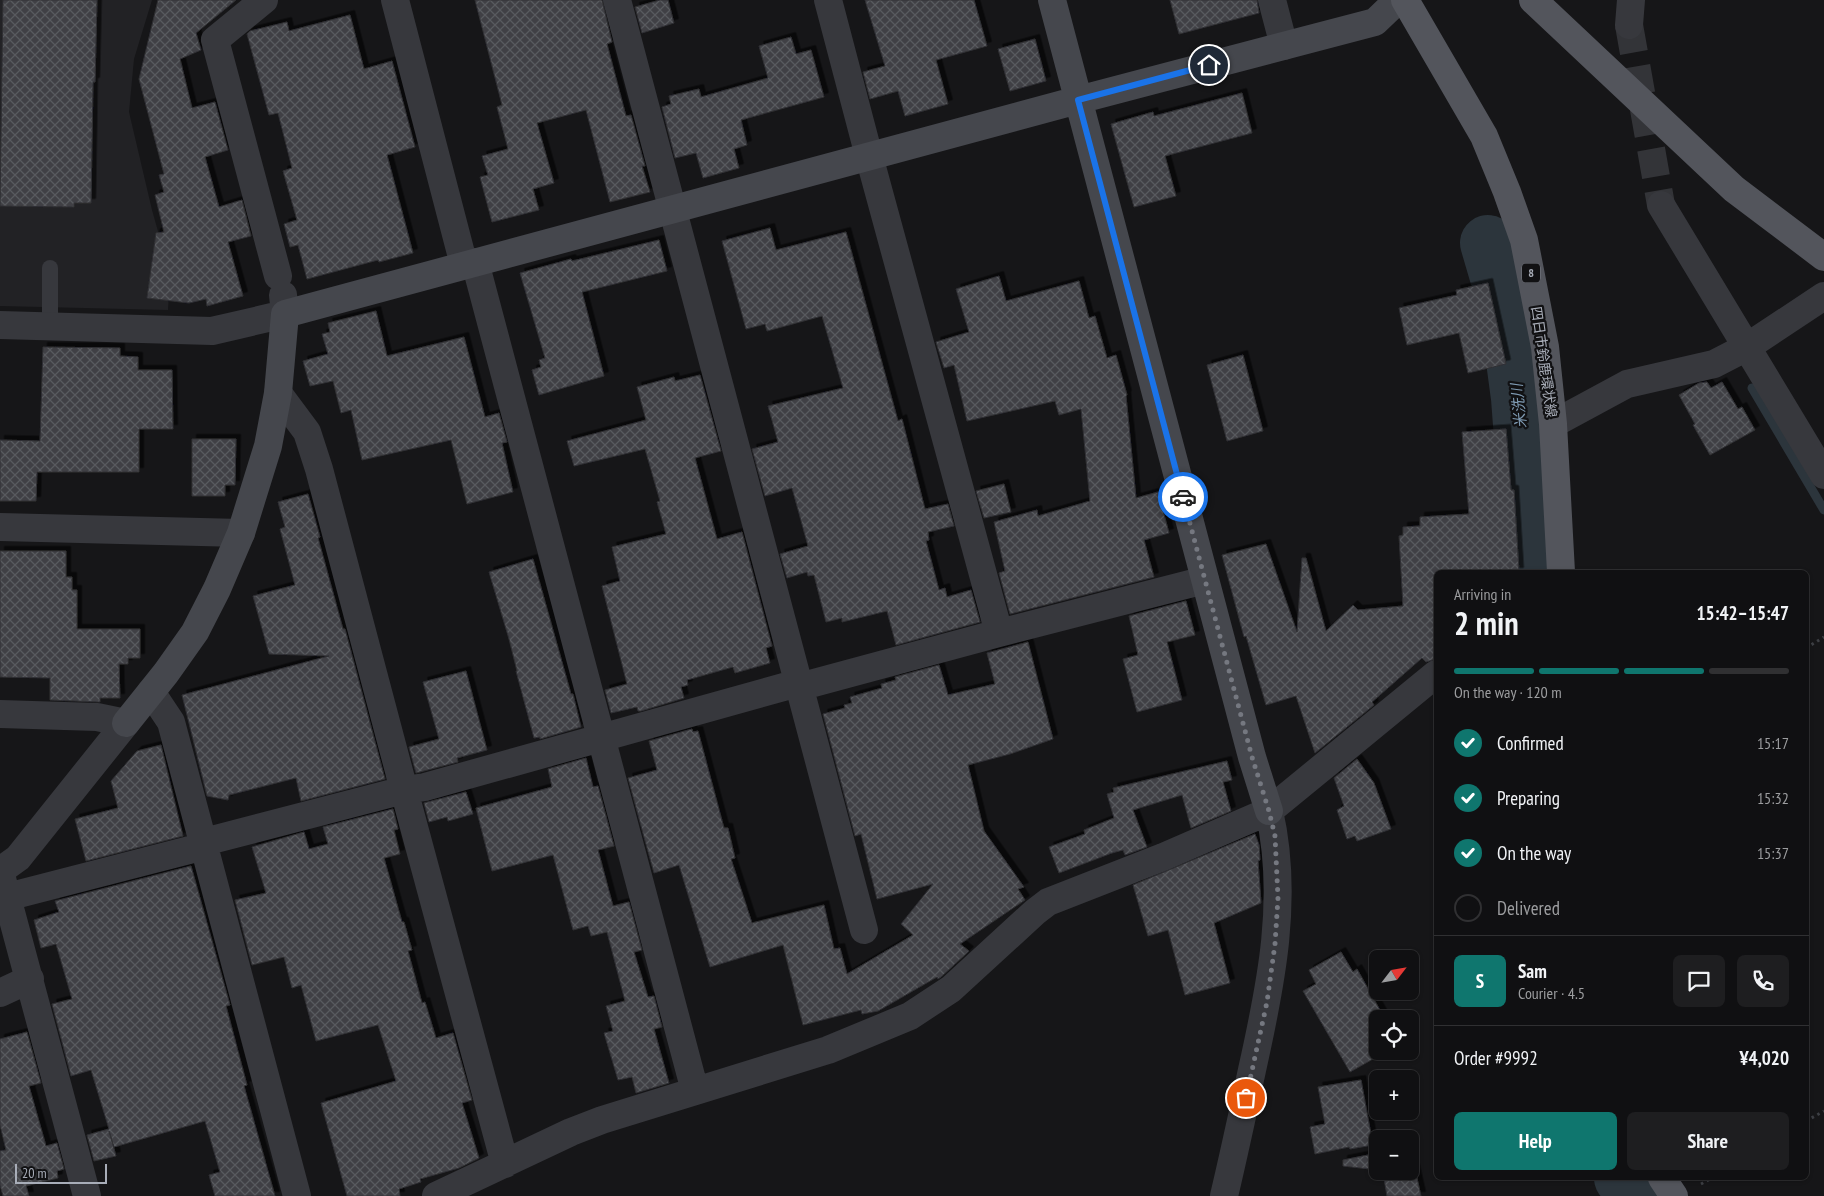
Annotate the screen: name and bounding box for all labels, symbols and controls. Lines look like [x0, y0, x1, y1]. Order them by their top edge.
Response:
pin [1188, 44, 1230, 86]
icon: home [1195, 51, 1223, 79]
road number: 8 [1522, 264, 1540, 282]
street label: 四日市鈴鹿環状線 [1527, 305, 1561, 419]
water label: 米洗川 [1506, 381, 1530, 429]
courier [1158, 472, 1208, 522]
icon: car [1169, 483, 1197, 511]
text: Arriving in [1454, 584, 1511, 604]
text: 15:42–15:47 [1696, 601, 1789, 625]
text: 2 min [1454, 602, 1519, 644]
text: On the way · 120 m [1454, 682, 1562, 702]
icon: check [1454, 729, 1482, 757]
text: Confirmed [1497, 731, 1564, 755]
text: 15:17 [1757, 733, 1789, 753]
icon: check [1454, 784, 1482, 812]
text: Preparing [1497, 786, 1560, 810]
text: 15:32 [1757, 788, 1789, 808]
icon: check [1454, 839, 1482, 867]
text: On the way [1497, 841, 1571, 865]
text: 15:37 [1757, 843, 1789, 863]
text: Delivered [1497, 896, 1560, 920]
north arrow [1369, 950, 1419, 1000]
map controls [1369, 950, 1419, 1180]
button: chat [1673, 955, 1725, 1007]
button: phone [1737, 955, 1789, 1007]
text: Sam [1518, 959, 1547, 983]
text: S [1476, 969, 1484, 993]
text: Courier · 4.5 [1518, 983, 1585, 1003]
button: locate [1369, 1010, 1419, 1060]
text: Order #9992 [1454, 1046, 1538, 1070]
text: ¥4,020 [1739, 1046, 1789, 1070]
button: + [1369, 1070, 1419, 1120]
pin [1225, 1077, 1267, 1119]
icon: bag [1232, 1084, 1260, 1112]
button: Help [1454, 1112, 1617, 1170]
button: Share [1627, 1112, 1789, 1170]
button: − [1369, 1130, 1419, 1180]
scale bar [15, 1161, 108, 1184]
text: 20 m [22, 1164, 47, 1182]

